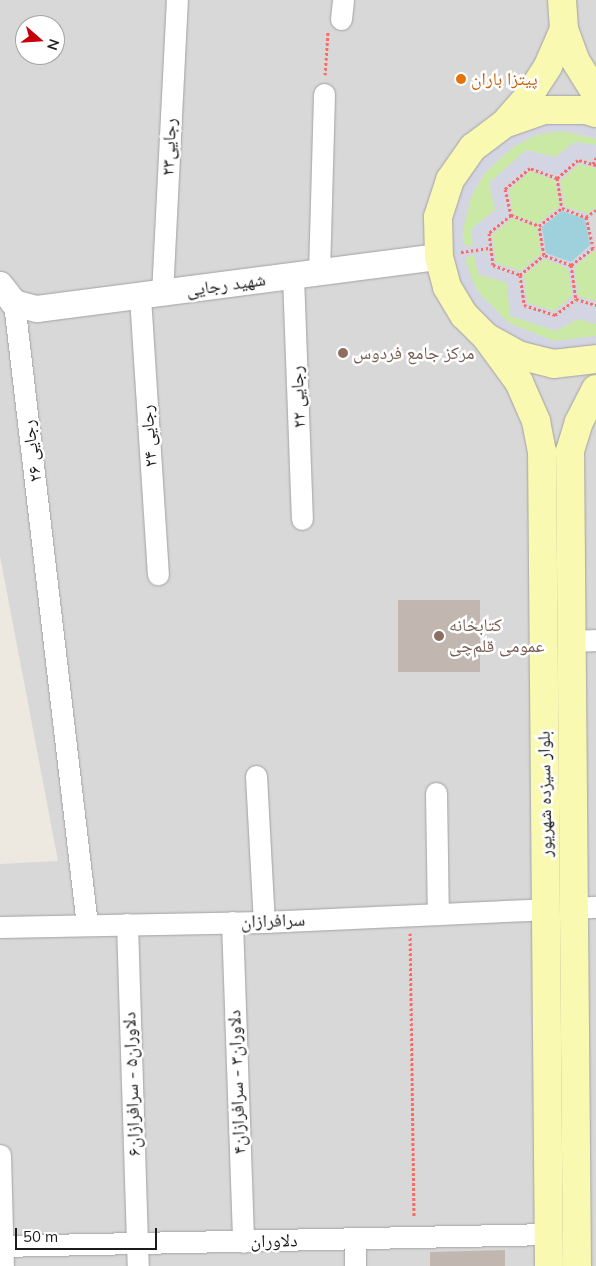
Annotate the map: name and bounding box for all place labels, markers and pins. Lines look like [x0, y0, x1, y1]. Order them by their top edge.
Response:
place label: پیتزا باران [471, 68, 538, 90]
marker: پیتزا باران [455, 73, 467, 85]
place label: مرکز جامع فردوس [353, 342, 474, 364]
marker: مرکز جامع فردوس [337, 347, 349, 359]
place label: کتابخانه عمومی قلم‌چی [449, 615, 545, 658]
marker: کتابخانه عمومی قلم‌چی [433, 630, 445, 642]

